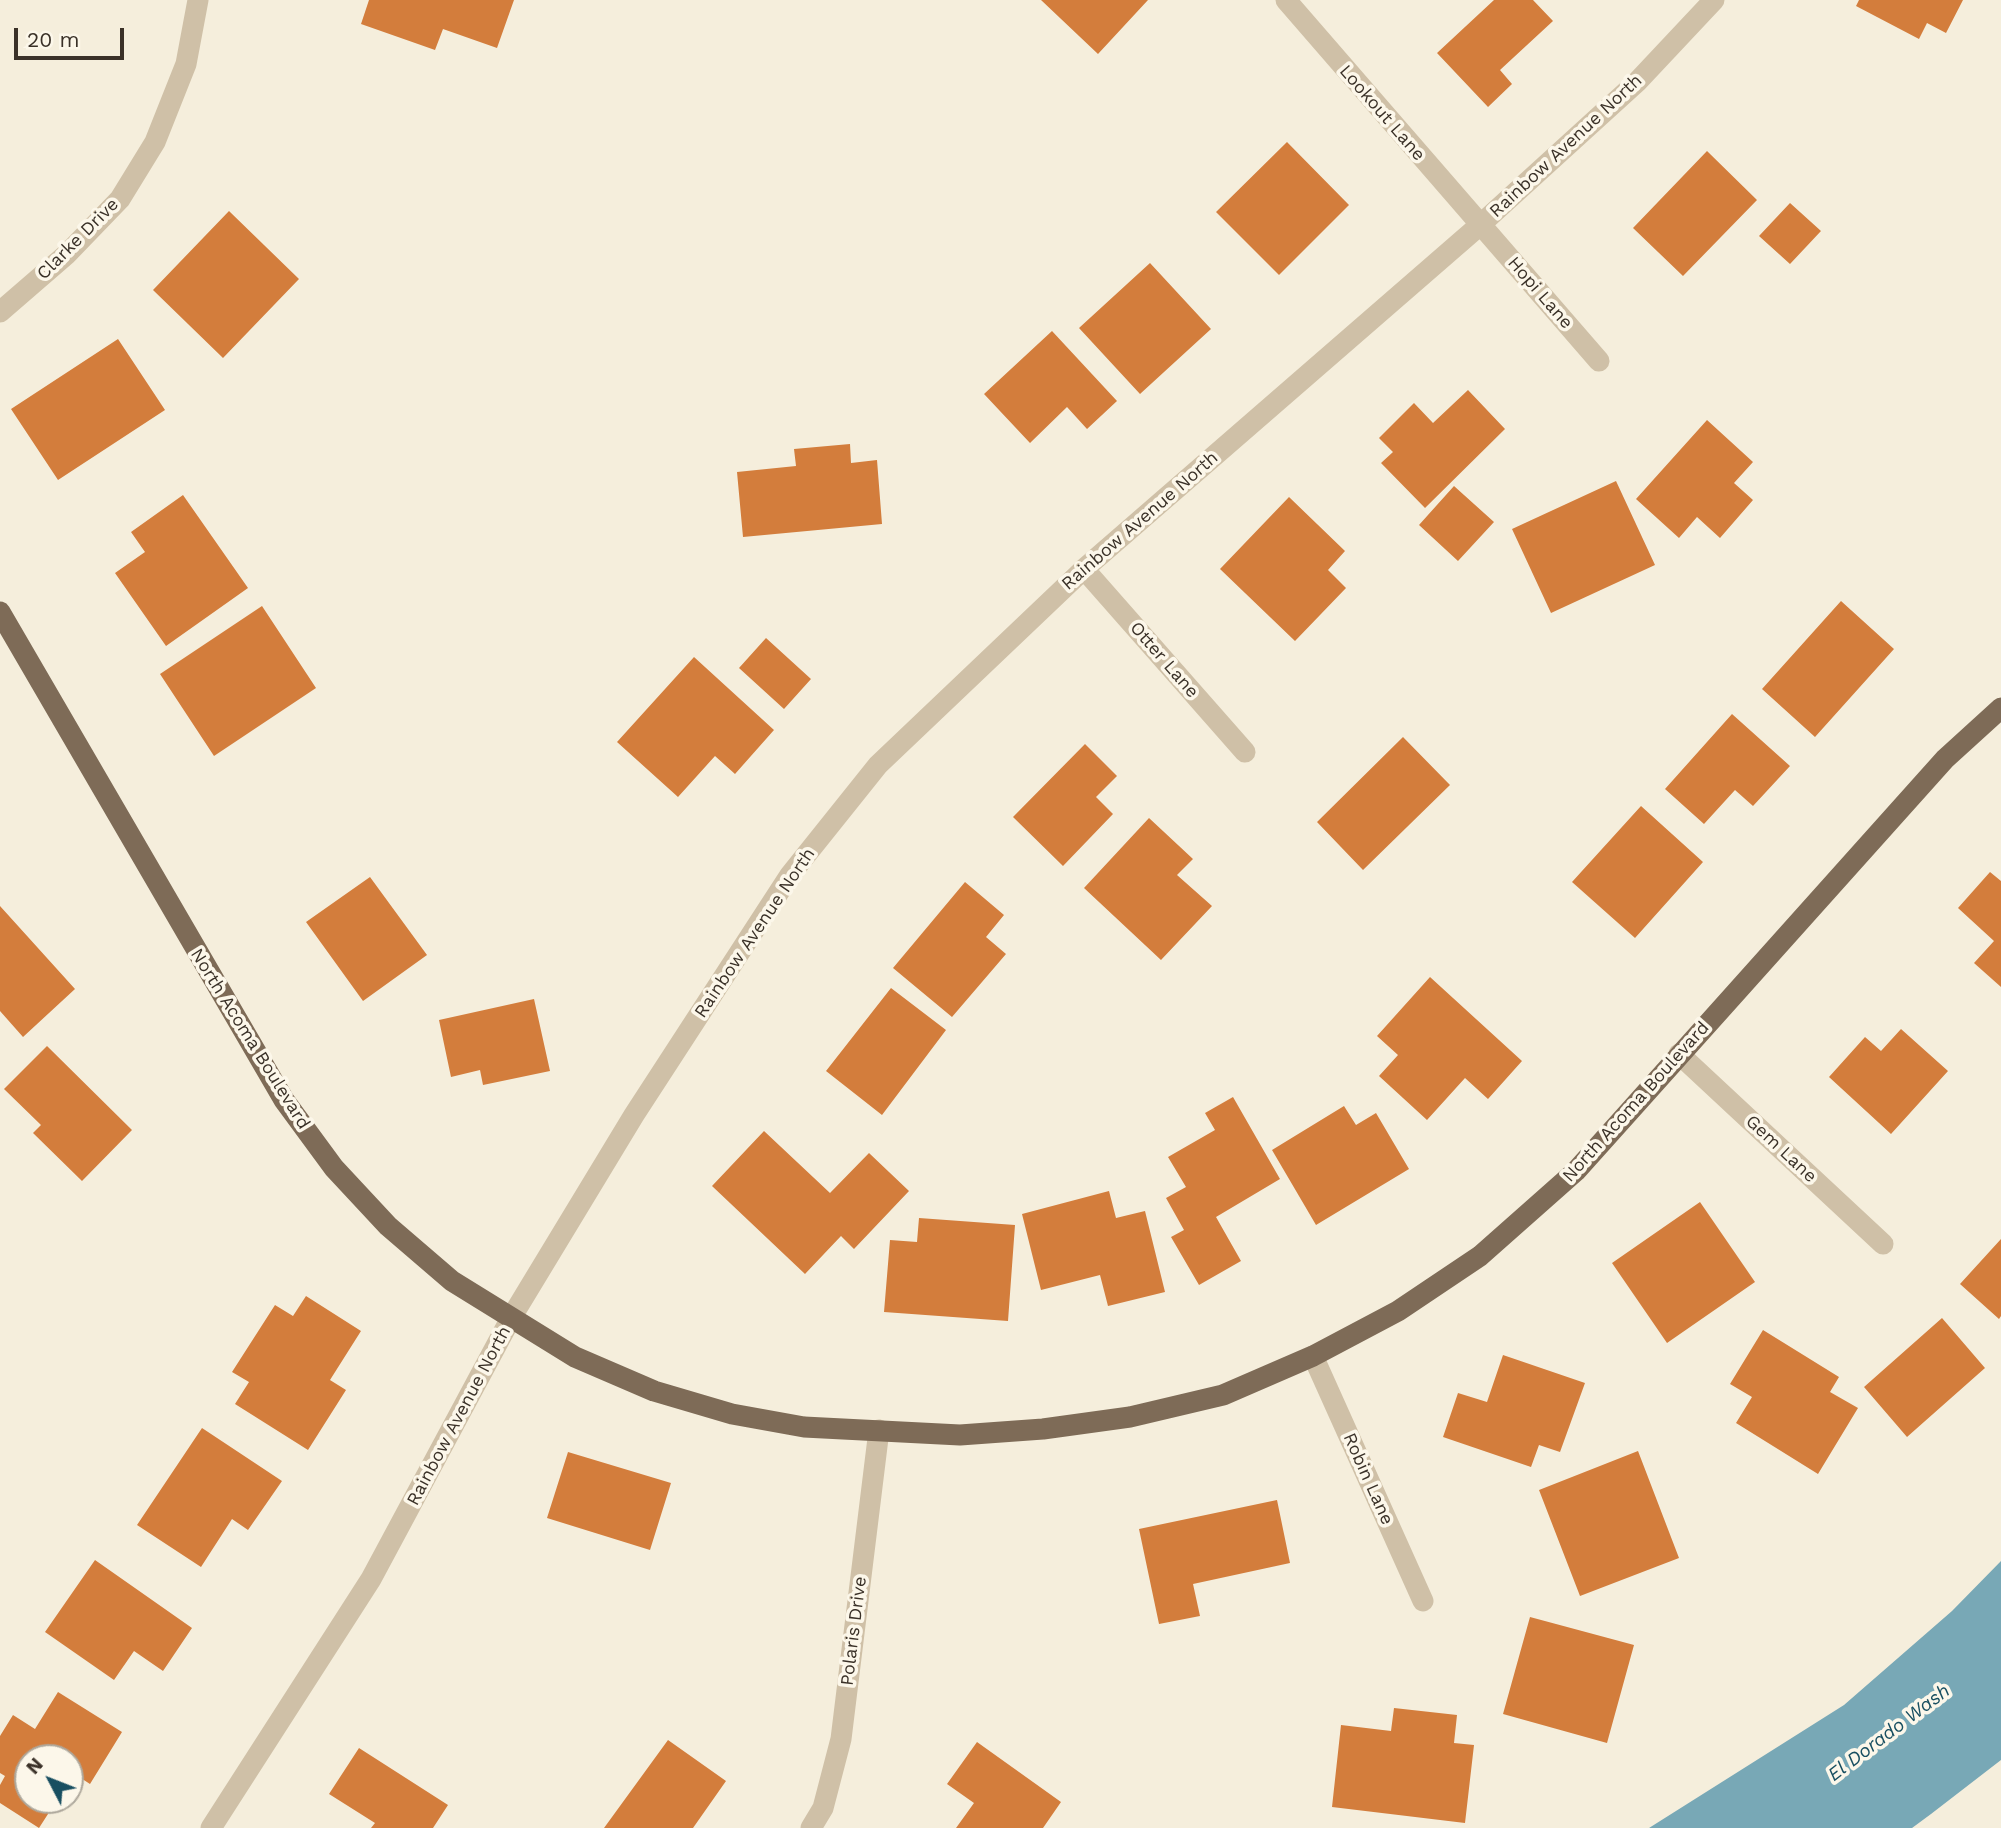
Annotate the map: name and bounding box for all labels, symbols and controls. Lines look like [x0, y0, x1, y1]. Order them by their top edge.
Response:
scale bar [18, 14, 128, 58]
text: 20 m [27, 27, 79, 52]
street label: Lookout Lane [1334, 61, 1430, 165]
street label: Rainbow Avenue North [1485, 70, 1647, 222]
street label: Clarke Drive [33, 194, 123, 284]
street label: Hopi Lane [1503, 252, 1577, 334]
street label: Rainbow Avenue North [1057, 447, 1223, 595]
street label: Otter Lane [1125, 618, 1203, 702]
street label: Rainbow Avenue North [690, 844, 820, 1022]
street label: North Acoma Boulevard [186, 945, 314, 1133]
street label: North Acoma Boulevard [1558, 1017, 1714, 1187]
street label: Gem Lane [1741, 1111, 1821, 1187]
street label: Rainbow Avenue North [402, 1323, 516, 1509]
street label: Robin Lane [1338, 1430, 1398, 1528]
street label: Polaris Drive [837, 1575, 871, 1687]
water label: El Dorado Wash [1823, 1680, 1955, 1786]
north arrow [14, 1744, 84, 1814]
text: N [21, 1753, 48, 1779]

